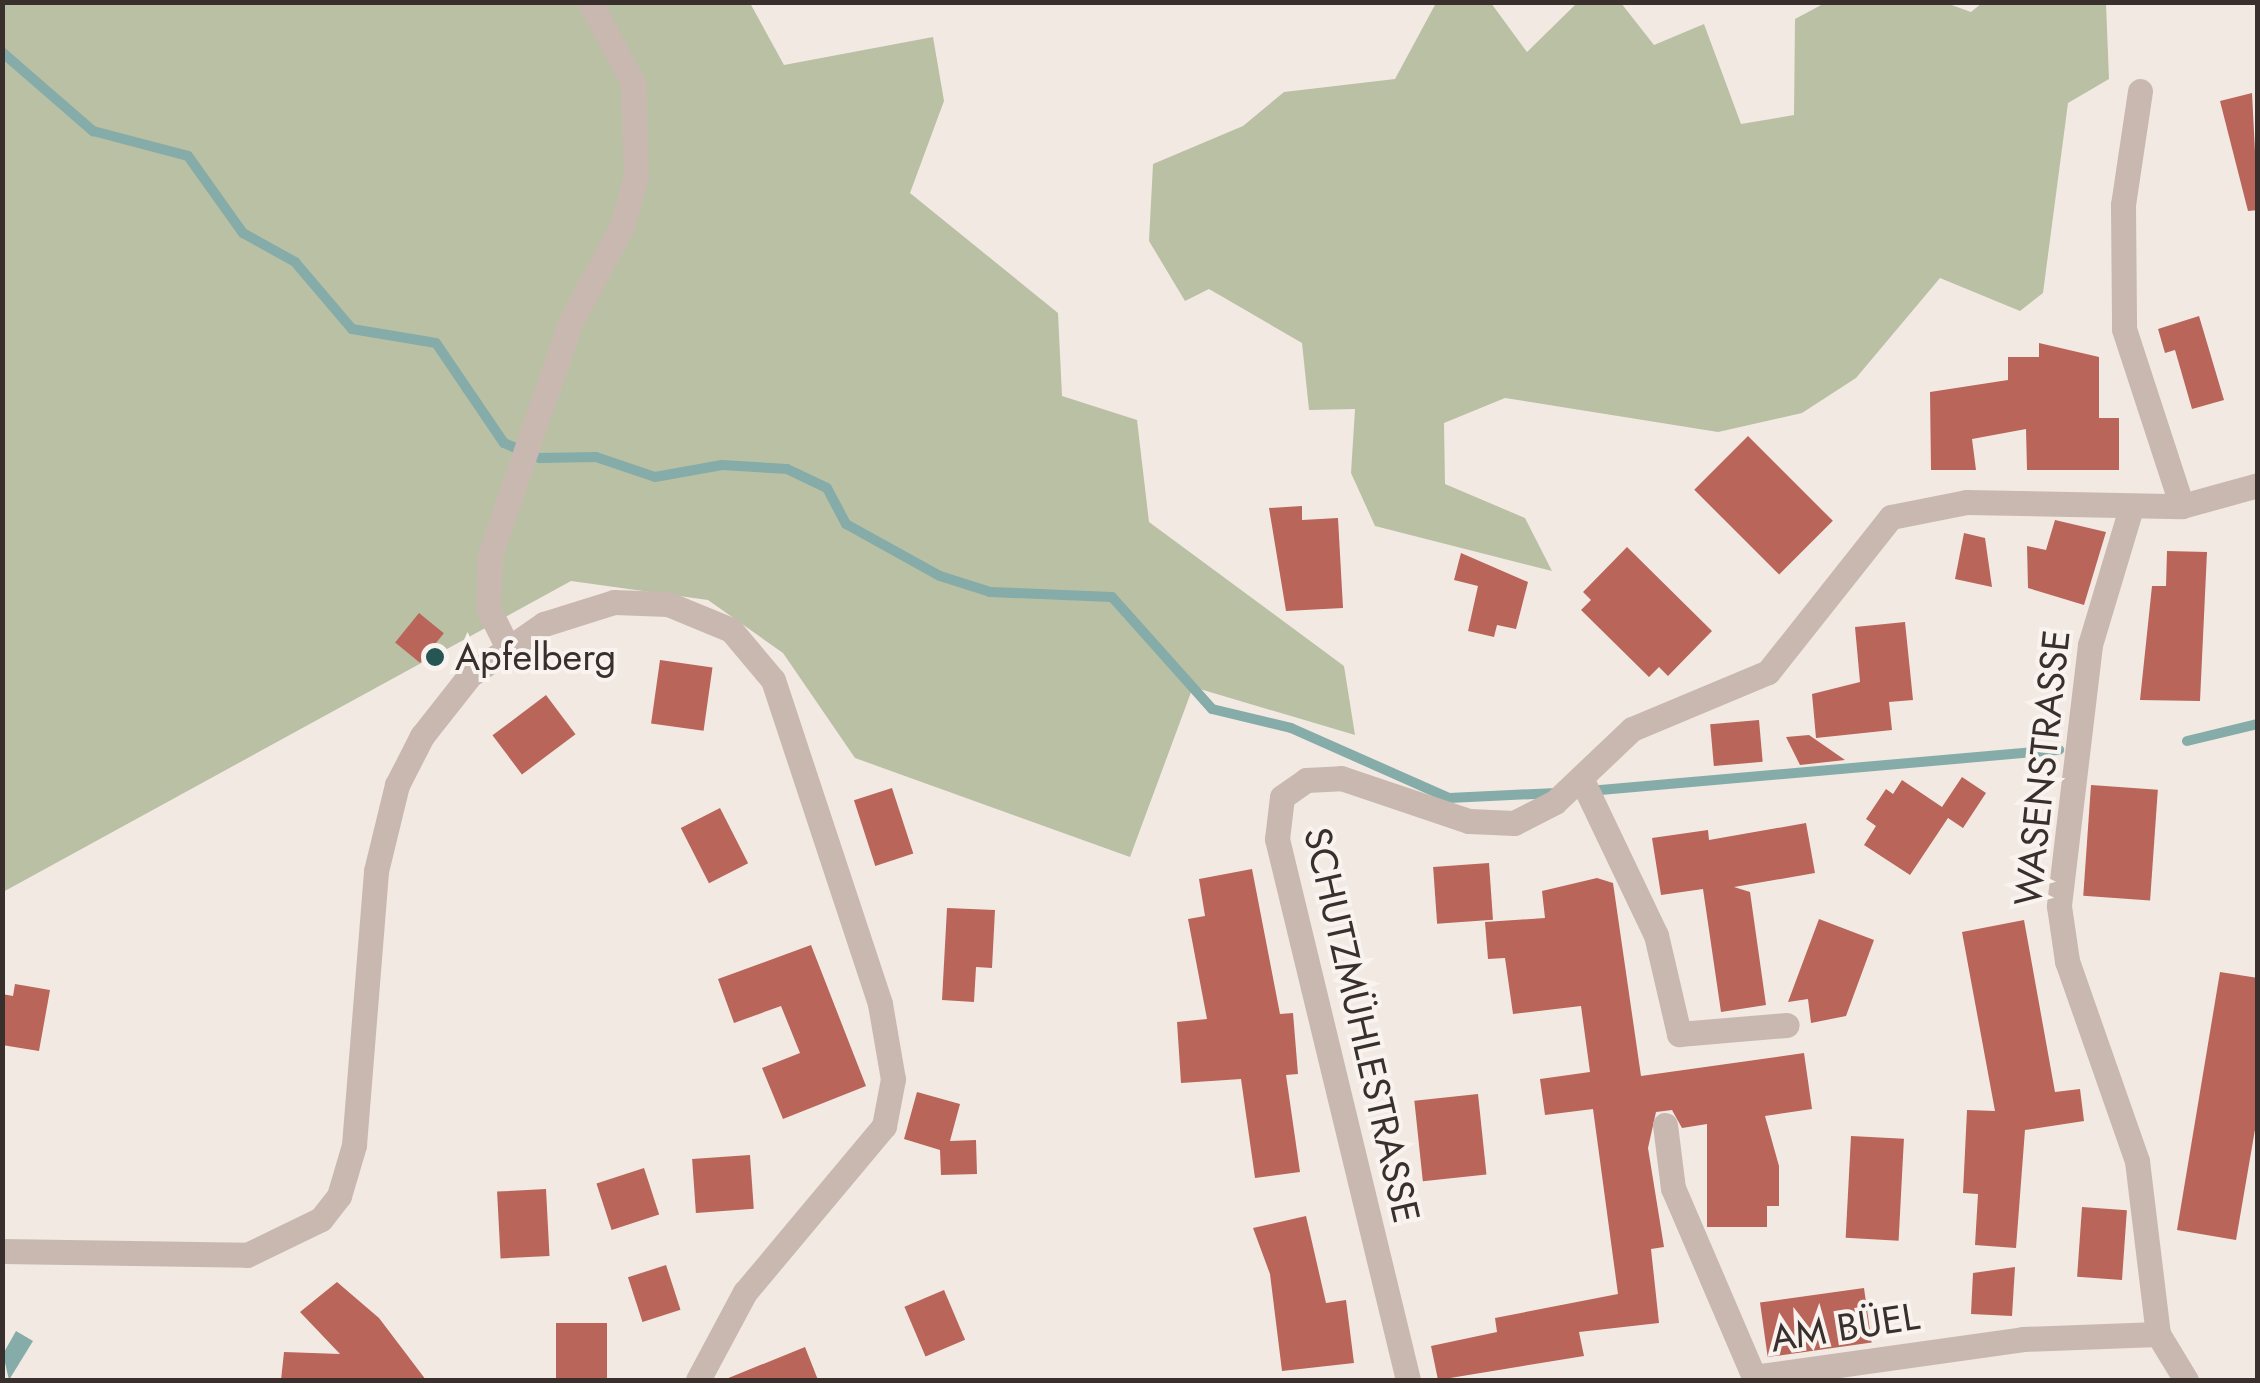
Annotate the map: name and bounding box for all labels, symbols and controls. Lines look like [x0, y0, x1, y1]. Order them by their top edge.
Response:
street label: WASENSTRASSE [2005, 628, 2079, 908]
place label: Apfelberg [455, 634, 616, 680]
marker: Apfelberg [424, 646, 446, 668]
street label: SCHUTZMÜHLESTRASSE [1294, 823, 1430, 1227]
street label: AM BÜEL [1767, 1293, 1923, 1361]

